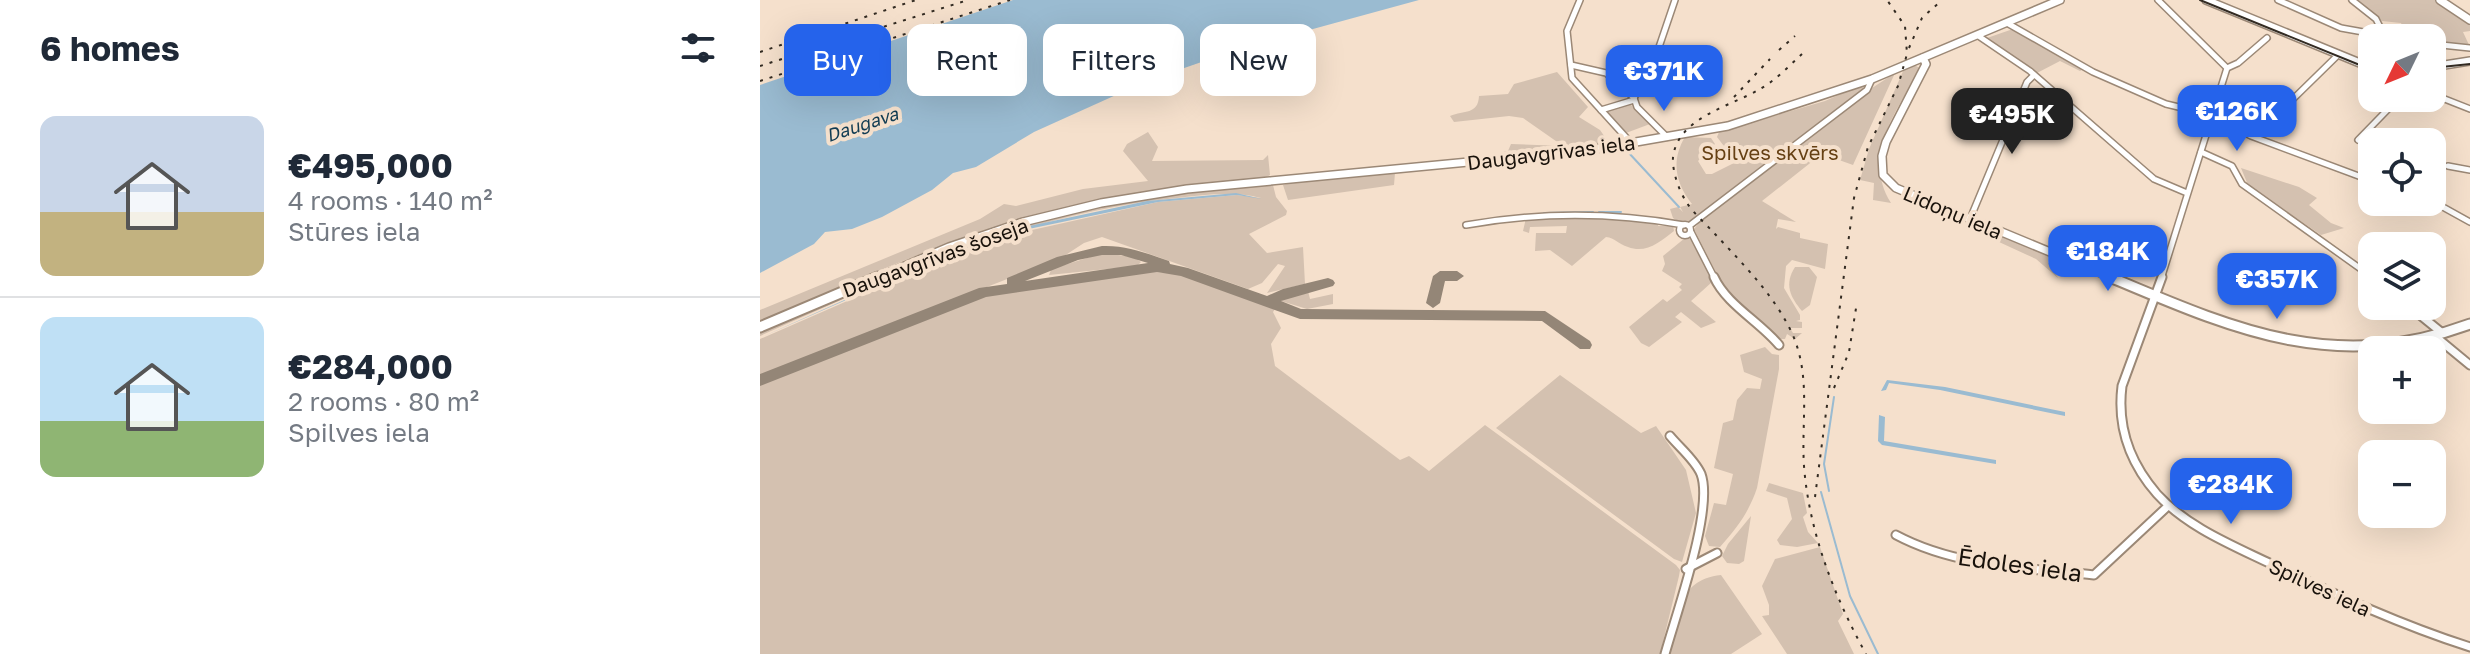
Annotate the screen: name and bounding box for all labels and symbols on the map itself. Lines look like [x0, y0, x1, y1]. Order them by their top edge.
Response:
north arrow [2358, 24, 2446, 112]
pin: €371K [1608, 45, 1720, 113]
pin: €126K [2181, 85, 2293, 153]
pin: €495K [1956, 88, 2068, 156]
water label: Daugava [823, 102, 901, 146]
street label: Daugavgrīvas iela [1466, 130, 1636, 174]
park label: Spilves skvērs [1701, 140, 1839, 164]
street label: Lidoņu iela [1900, 180, 2006, 245]
street label: Daugavgrīvas šoseja [839, 212, 1031, 302]
pin: €184K [2052, 225, 2164, 293]
pin: €357K [2221, 253, 2333, 321]
pin: €284K [2175, 458, 2287, 526]
street label: Ēdoles iela [1956, 541, 2084, 587]
street label: Spilves iela [2265, 553, 2375, 621]

